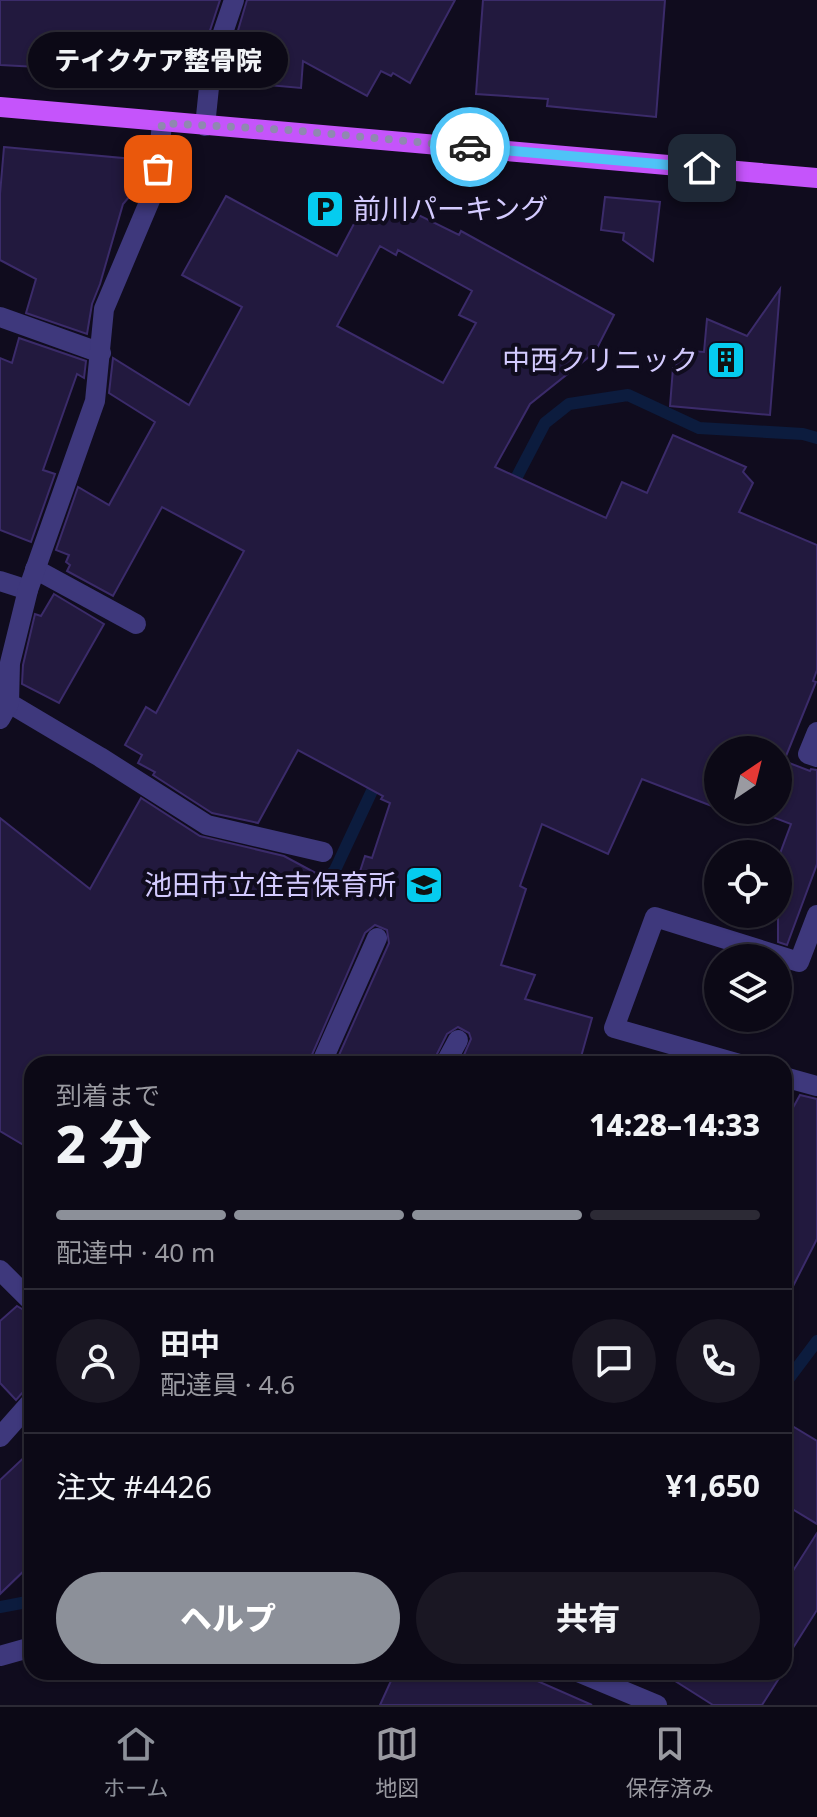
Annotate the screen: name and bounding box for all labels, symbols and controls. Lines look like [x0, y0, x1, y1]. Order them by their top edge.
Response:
callout: テイクケア整骨院 [28, 33, 288, 89]
text: テイクケア整骨院 [54, 42, 262, 78]
courier [430, 107, 510, 187]
icon: car [448, 125, 492, 169]
pin [668, 134, 736, 202]
pin [124, 135, 192, 203]
icon: home [680, 146, 724, 190]
icon: bag [136, 147, 180, 191]
parking icon: 前川パーキング [304, 188, 346, 230]
place label: 前川パーキング [353, 189, 548, 227]
building icon: 中西クリニック [705, 339, 747, 381]
place label: 中西クリニック [502, 340, 698, 378]
north arrow [704, 736, 792, 824]
map controls [704, 736, 792, 1032]
button: locate [704, 840, 792, 928]
school or university icon: 池田市立住吉保育所 [403, 864, 445, 906]
place label: 池田市立住吉保育所 [144, 865, 396, 903]
button: layers [704, 944, 792, 1032]
text: 到着まで [56, 1077, 160, 1113]
text: 14:28–14:33 [589, 1104, 760, 1145]
text: 2 分 [56, 1107, 152, 1178]
text: 配達中 · 40 m [56, 1234, 215, 1270]
button: person [56, 1319, 140, 1403]
button: chat [572, 1319, 656, 1403]
button: phone [676, 1319, 760, 1403]
text: 田中 [160, 1323, 220, 1364]
text: 配達員 · 4.6 [160, 1366, 295, 1402]
text: ¥1,650 [666, 1465, 760, 1506]
text: 注文 #4426 [56, 1466, 212, 1507]
button: ヘルプ [56, 1572, 400, 1664]
button: 共有 [416, 1572, 760, 1664]
tab: ホーム [103, 1722, 169, 1802]
tab: 地図 [375, 1722, 419, 1802]
tab: 保存済み [626, 1722, 714, 1802]

